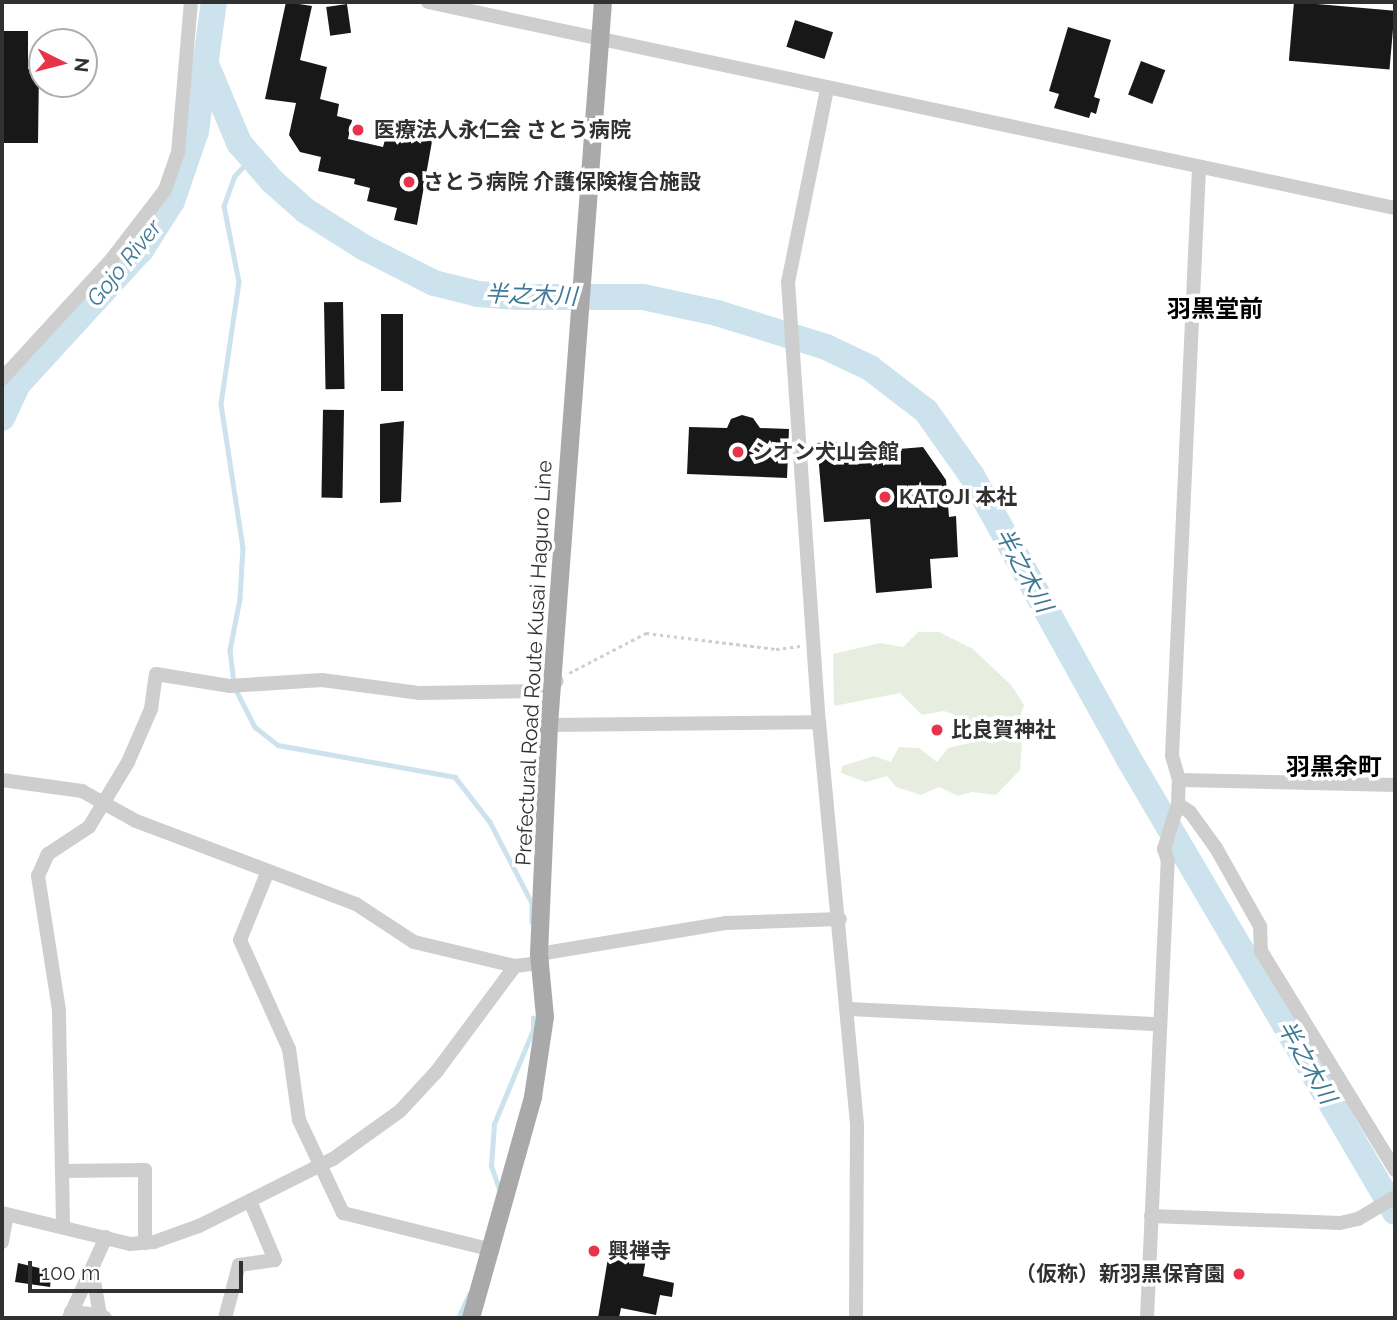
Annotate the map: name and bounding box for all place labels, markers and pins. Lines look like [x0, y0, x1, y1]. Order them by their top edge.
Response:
place label: 医療法人永仁会 さとう病院 [374, 117, 631, 143]
marker: 医療法人永仁会 さとう病院 [348, 120, 368, 140]
place label: さとう病院 介護保険複合施設 [423, 169, 701, 195]
marker: さとう病院 介護保険複合施設 [401, 174, 417, 190]
place label: シオン犬山会館 [752, 439, 899, 465]
marker: シオン犬山会館 [730, 444, 746, 460]
place label: KATOJI 本社 [899, 484, 1017, 510]
marker: KATOJI 本社 [877, 489, 893, 505]
place label: 比良賀神社 [951, 717, 1056, 743]
marker: 比良賀神社 [929, 722, 945, 738]
place label: 興禅寺 [608, 1238, 671, 1264]
marker: 興禅寺 [586, 1243, 602, 1259]
place label: （仮称）新羽黒保育園 [1015, 1261, 1225, 1287]
marker: （仮称）新羽黒保育園 [1231, 1266, 1247, 1282]

